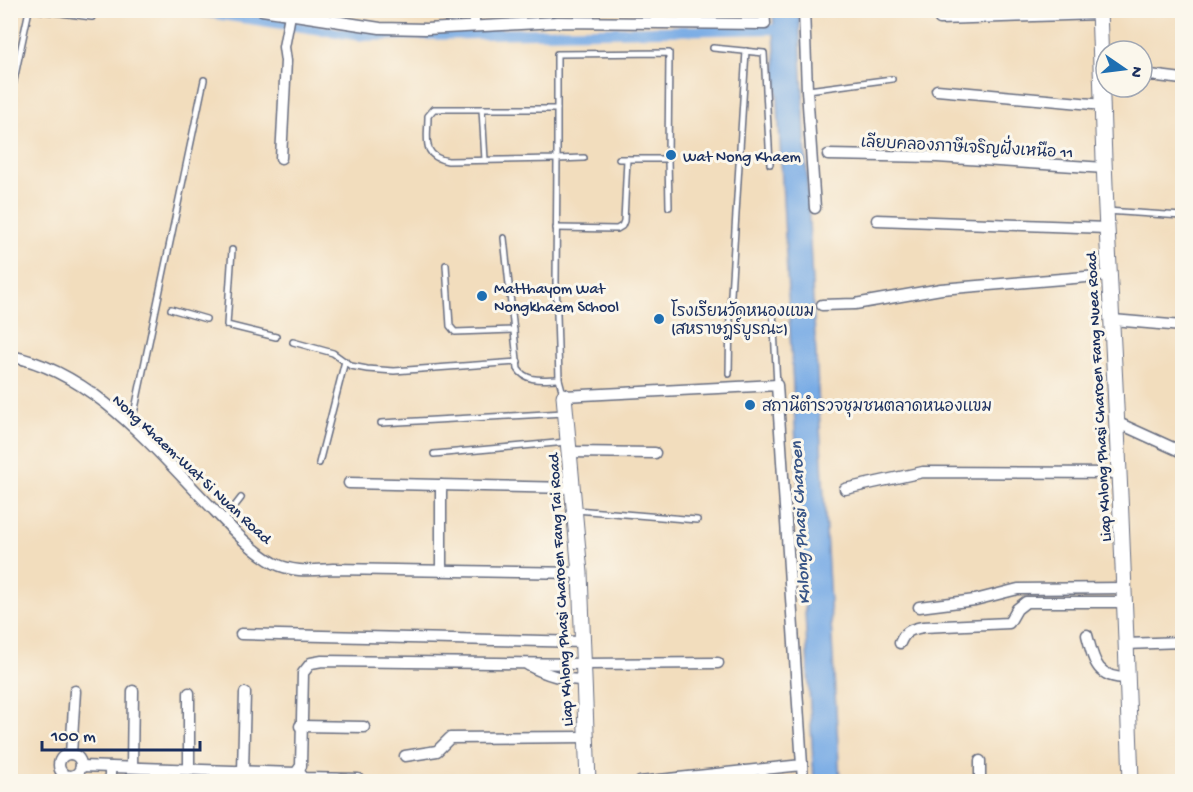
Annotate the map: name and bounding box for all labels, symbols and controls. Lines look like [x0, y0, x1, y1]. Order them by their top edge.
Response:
north arrow [1094, 39, 1154, 99]
text: N [1125, 64, 1146, 80]
street label: เลียบคลองภาษีเจริญฝั่งเหนือ 11 [860, 126, 1074, 165]
marker: Wat Nong Khaem [664, 148, 678, 162]
place label: Wat Nong Khaem [683, 149, 802, 168]
street label: Liap Khlong Phasi Charoen Fang Nuea Road [1083, 250, 1118, 542]
place label: Matthayom Wat Nongkhaem School [494, 281, 619, 318]
marker: Matthayom Wat Nongkhaem School [475, 289, 489, 303]
place label: โรงเรียนวัดหนองแขม (สหราษฎร์บูรณะ) [671, 299, 814, 341]
marker: โรงเรียนวัดหนองแขม (สหราษฎร์บูรณะ) [652, 312, 666, 326]
street label: Nong Khaem-Wat Si Nuan Road [107, 392, 275, 551]
place label: สถานีตำรวจชุมชนตลาดหนองแขม [762, 395, 992, 418]
marker: สถานีตำรวจชุมชนตลาดหนองแขม [743, 398, 757, 412]
water label: Khlong Phasi Charoen [787, 440, 816, 605]
street label: Liap Khlong Phasi Charoen Fang Tai Road [546, 451, 579, 727]
scale bar [42, 714, 200, 752]
text: 100 m [50, 727, 96, 748]

